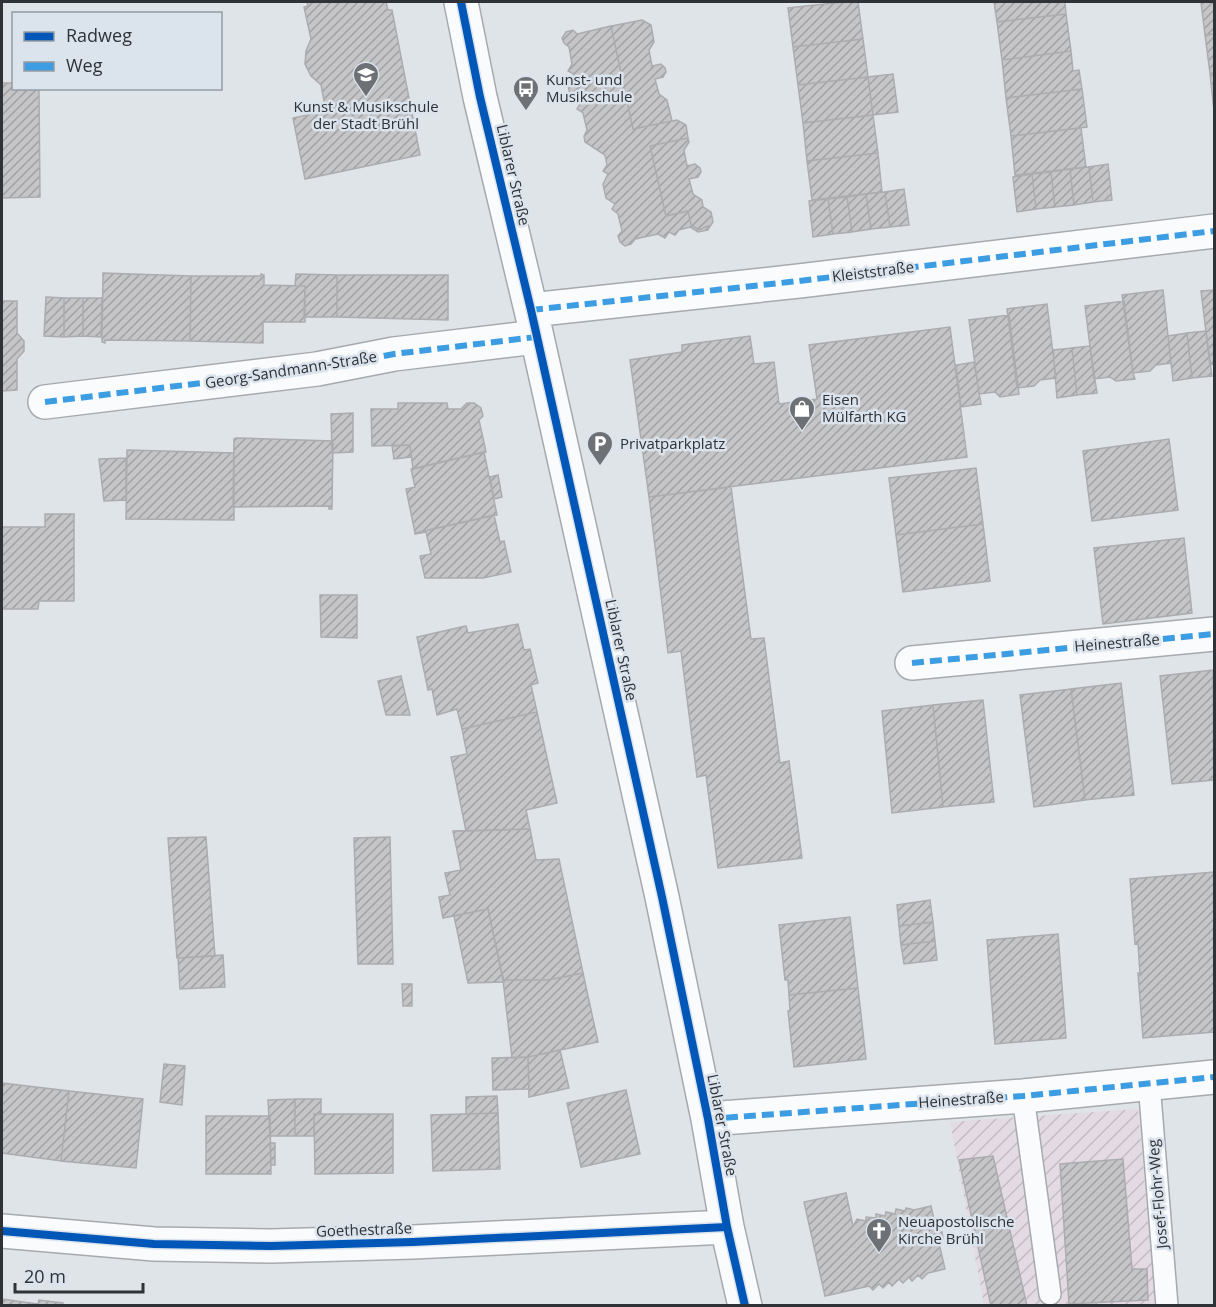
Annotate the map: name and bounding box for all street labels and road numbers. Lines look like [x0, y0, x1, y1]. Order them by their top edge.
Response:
street label: Liblarer Straße [493, 122, 535, 227]
street label: Kleiststraße [831, 256, 915, 286]
street label: Georg-Sandmann-Straße [204, 346, 378, 392]
street label: Liblarer Straße [601, 597, 642, 702]
street label: Heinestraße [1073, 628, 1160, 656]
street label: Liblarer Straße [703, 1072, 743, 1177]
street label: Heinestraße [918, 1086, 1004, 1112]
street label: Josef-Flohr-Weg [1142, 1139, 1172, 1252]
street label: Goethestraße [316, 1217, 412, 1241]

